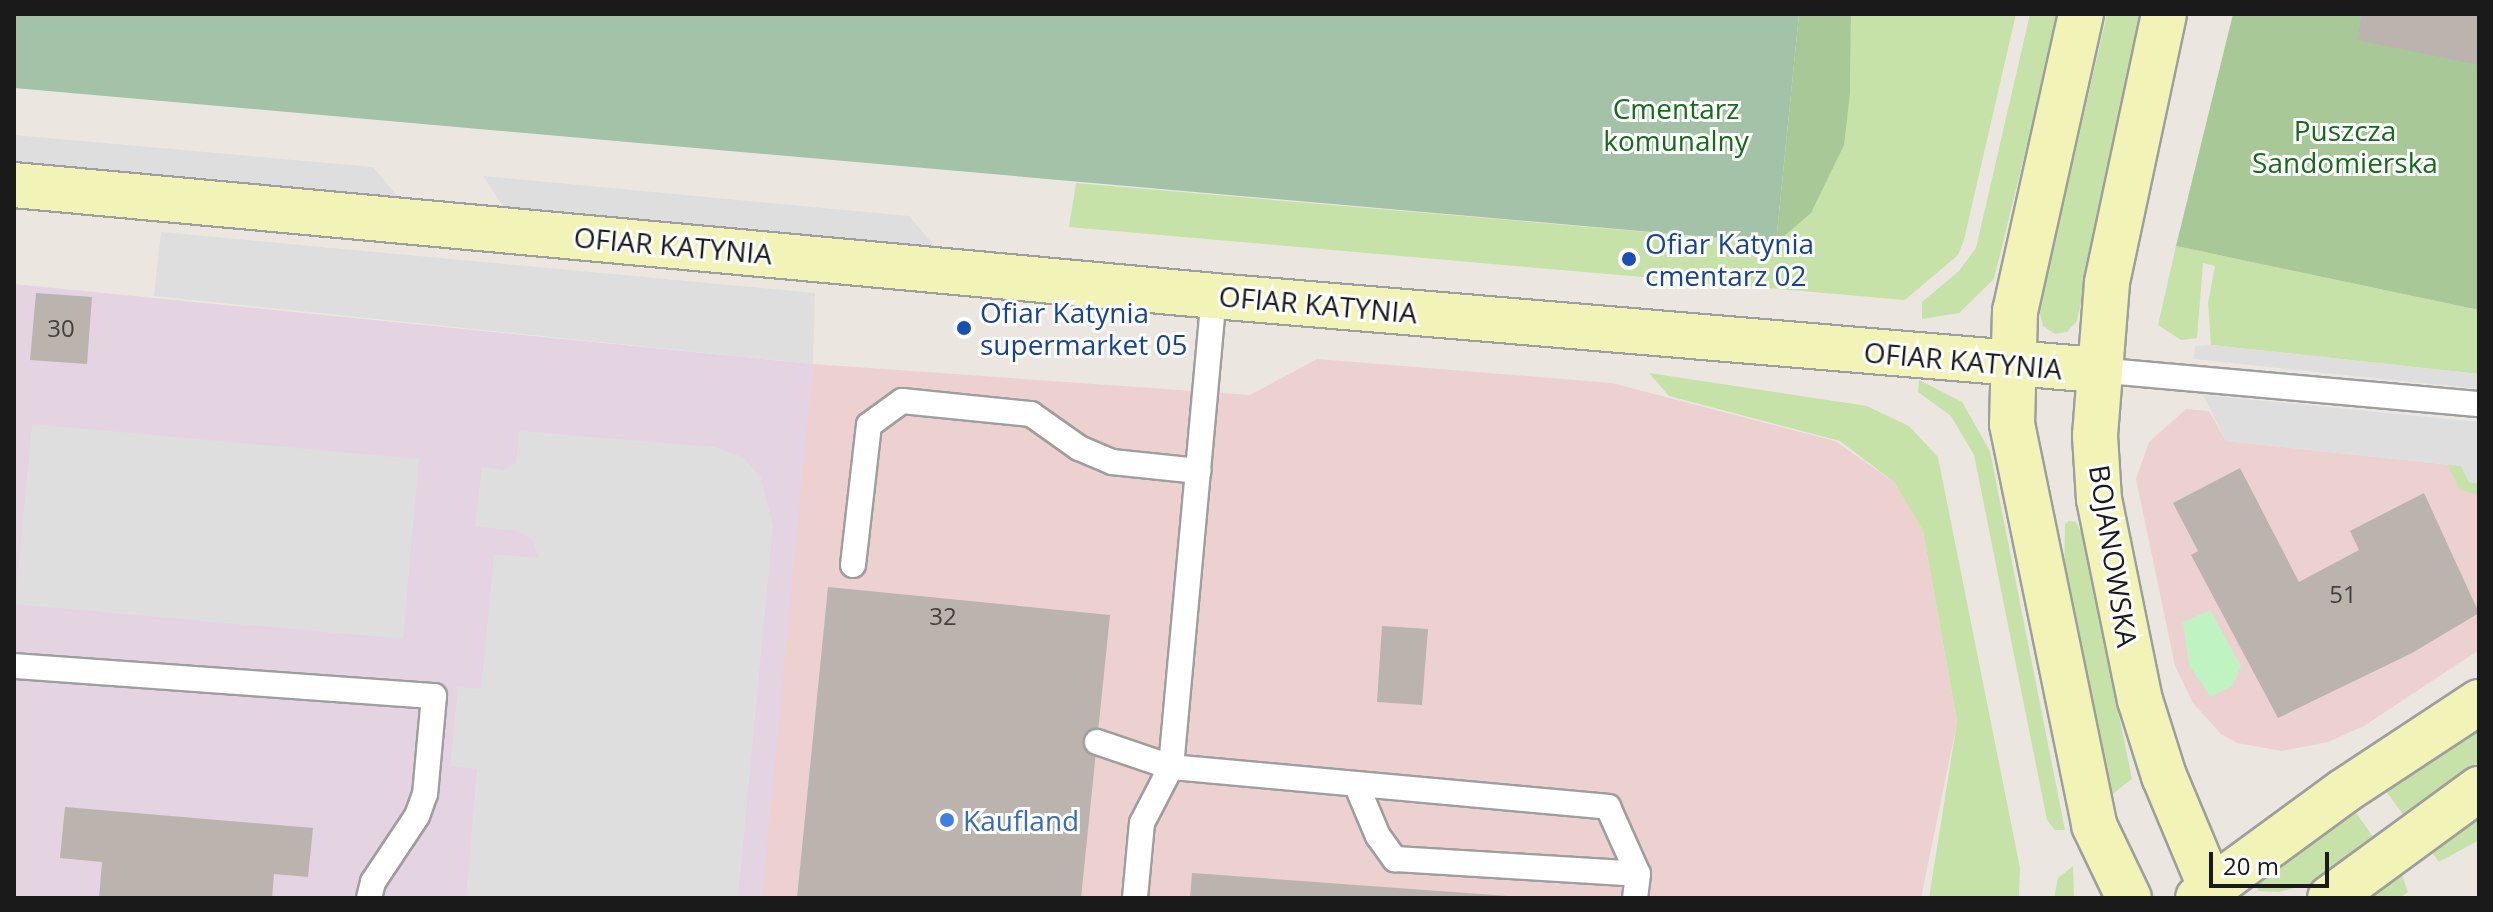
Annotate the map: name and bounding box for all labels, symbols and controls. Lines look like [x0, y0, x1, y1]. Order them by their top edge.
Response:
park label: Cmentarz komunalny [1603, 91, 1749, 157]
park label: Puszcza Sandomierska [2252, 113, 2438, 179]
street label: OFIAR KATYNIA [572, 220, 774, 270]
place label: Ofiar Katynia cmentarz 02 [1645, 226, 1814, 292]
marker: Ofiar Katynia cmentarz 02 [1620, 250, 1638, 268]
street label: OFIAR KATYNIA [1217, 279, 1419, 329]
place label: Ofiar Katynia supermarket 05 [980, 295, 1187, 361]
house number: 30 [47, 314, 75, 342]
marker: Ofiar Katynia supermarket 05 [955, 319, 973, 337]
street label: OFIAR KATYNIA [1862, 335, 2064, 385]
street label: BOJANOWSKA [2083, 462, 2145, 650]
house number: 51 [2329, 580, 2357, 608]
house number: 32 [929, 602, 957, 630]
place label: Kaufland [963, 803, 1079, 837]
marker: Kaufland [938, 811, 956, 829]
scale bar [2213, 836, 2333, 886]
text: 20 m [2223, 849, 2279, 882]

